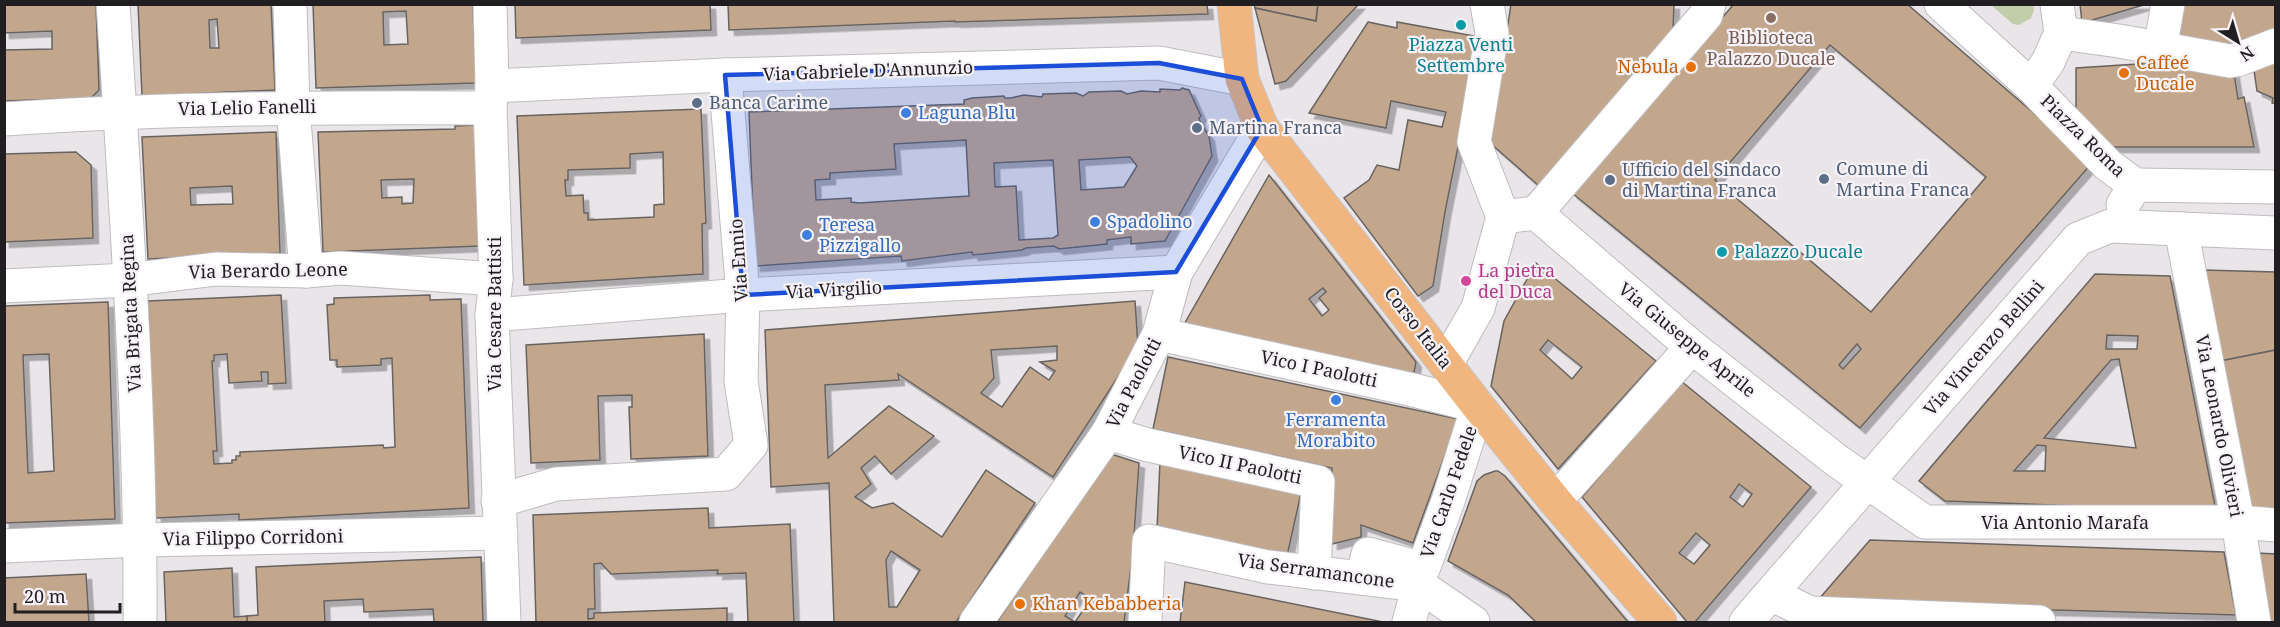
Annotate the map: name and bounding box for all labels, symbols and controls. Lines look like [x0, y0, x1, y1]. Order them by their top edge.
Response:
marker: Biblioteca Palazzo Ducale [1764, 11, 1778, 25]
north arrow [2208, 12, 2268, 72]
marker: Piazza Venti Settembre [1454, 18, 1468, 32]
place label: Biblioteca Palazzo Ducale [1707, 25, 1835, 70]
place label: Piazza Venti Settembre [1409, 32, 1513, 77]
text: N [2235, 41, 2259, 67]
place label: Caffeé Ducale [2136, 50, 2195, 95]
street label: Via Gabriele D'Annunzio [762, 54, 974, 86]
place label: Nebula [1617, 54, 1679, 78]
marker: Nebula [1684, 60, 1698, 74]
marker: Caffeé Ducale [2117, 66, 2131, 80]
street label: Piazza Roma [2036, 89, 2131, 182]
place label: Banca Carime [709, 90, 828, 114]
street label: Via Lelio Fanelli [178, 94, 317, 120]
marker: Banca Carime [690, 96, 704, 110]
place label: Laguna Blu [918, 100, 1016, 124]
marker: Laguna Blu [899, 106, 913, 120]
place label: Martina Franca [1209, 115, 1343, 139]
marker: Martina Franca [1190, 121, 1204, 135]
place label: Comune di Martina Franca [1836, 156, 1970, 201]
place label: Ufficio del Sindaco di Martina Franca [1622, 157, 1781, 202]
marker: Comune di Martina Franca [1817, 172, 1831, 186]
marker: Ufficio del Sindaco di Martina Franca [1603, 173, 1617, 187]
place label: Spadolino [1107, 209, 1193, 233]
place label: Teresa Pizzigallo [819, 212, 901, 257]
marker: Spadolino [1088, 215, 1102, 229]
street label: Via Ennio [723, 218, 753, 302]
marker: Teresa Pizzigallo [800, 228, 814, 242]
street label: Via Brigata Regina [114, 233, 146, 393]
street label: Via Cesare Battisti [482, 236, 506, 392]
place label: Palazzo Ducale [1734, 239, 1863, 263]
marker: Palazzo Ducale [1715, 245, 1729, 259]
street label: Via Berardo Leone [188, 257, 348, 283]
place label: La pietra del Duca [1478, 258, 1555, 303]
street label: Via Virgilio [785, 274, 883, 304]
marker: La pietra del Duca [1459, 274, 1473, 288]
street label: Via Vincenzo Bellini [1918, 274, 2049, 420]
street label: Via Giuseppe Aprile [1614, 276, 1761, 402]
street label: Corso Italia [1379, 282, 1458, 373]
street label: Via Paolotti [1100, 333, 1166, 432]
street label: Via Leonardo Olivieri [2191, 333, 2249, 519]
street label: Vico I Paolotti [1259, 344, 1380, 392]
marker: Ferramenta Morabito [1329, 393, 1343, 407]
place label: Ferramenta Morabito [1286, 407, 1386, 452]
street label: Via Carlo Fedele [1414, 422, 1482, 561]
street label: Vico II Paolotti [1176, 439, 1304, 489]
street label: Via Antonio Marafa [1981, 510, 2149, 534]
street label: Via Filippo Corridoni [162, 523, 344, 551]
street label: Via Serramancone [1236, 547, 1396, 593]
scale bar [15, 576, 120, 614]
text: 20 m [24, 584, 66, 608]
place label: Khan Kebabberia [1032, 591, 1182, 615]
marker: Khan Kebabberia [1013, 597, 1027, 611]

